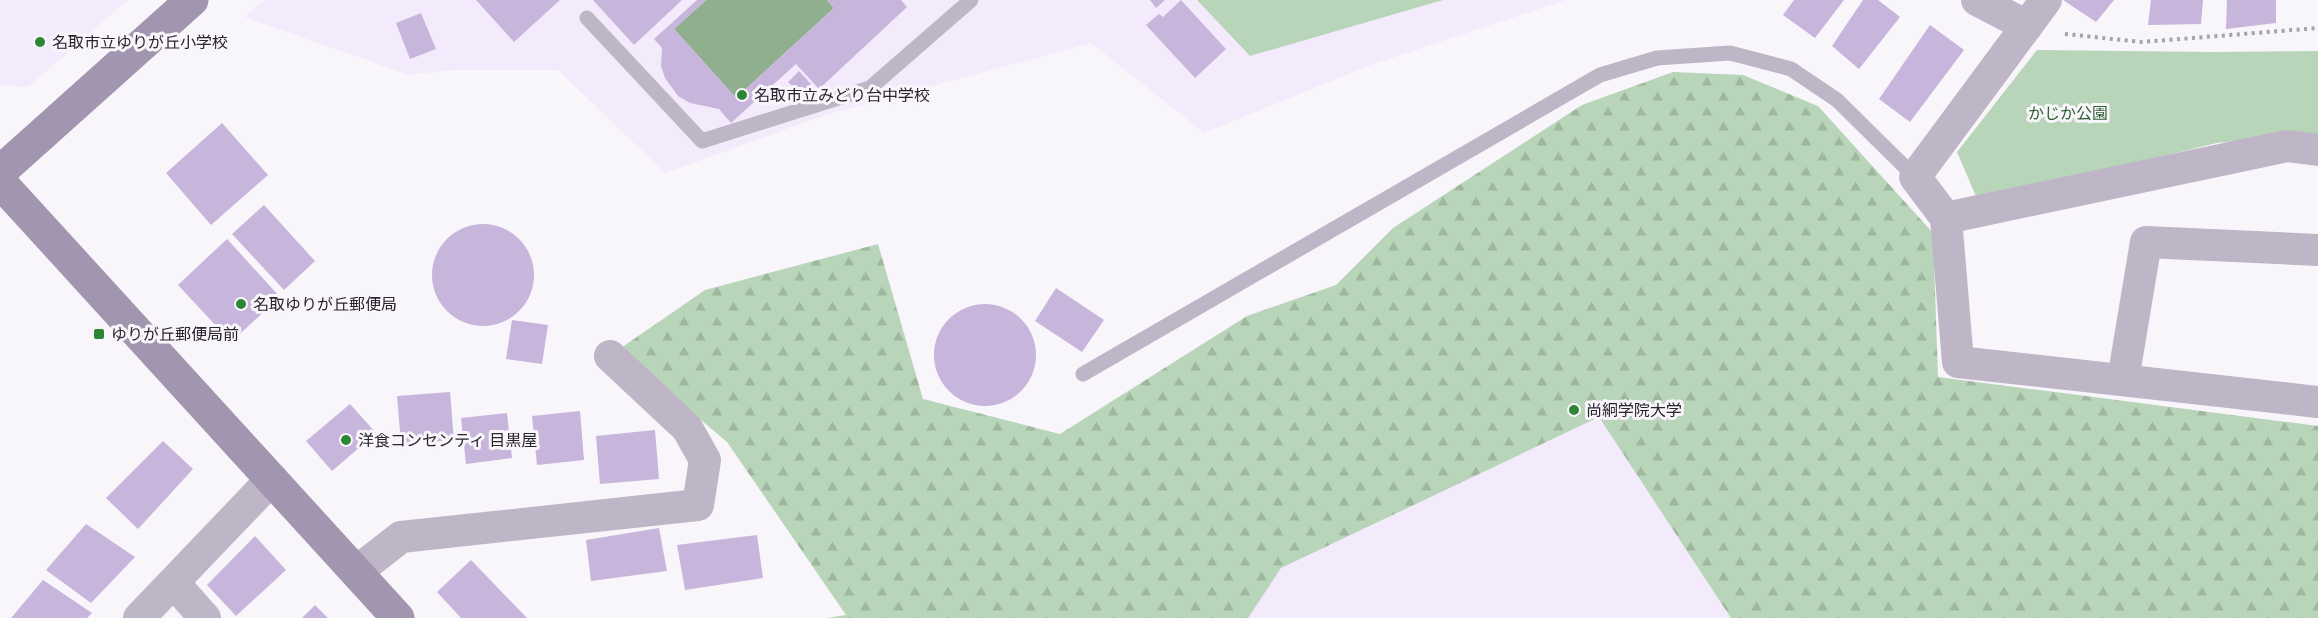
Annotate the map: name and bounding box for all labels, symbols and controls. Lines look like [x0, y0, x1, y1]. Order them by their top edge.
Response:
place label: 名取市立ゆりが丘小学校 [52, 32, 228, 53]
marker: 名取市立ゆりが丘小学校 [33, 35, 47, 49]
place label: 名取市立みどり台中学校 [754, 85, 930, 106]
marker: 名取市立みどり台中学校 [735, 88, 749, 102]
park label: かじか公園 [2028, 103, 2108, 124]
place label: 名取ゆりが丘郵便局 [253, 294, 397, 315]
marker: 名取ゆりが丘郵便局 [234, 297, 248, 311]
place label: ゆりが丘郵便局前 [111, 324, 239, 345]
marker: ゆりが丘郵便局前 [92, 327, 106, 341]
place label: 尚絅学院大学 [1586, 400, 1682, 421]
marker: 尚絅学院大学 [1567, 403, 1581, 417]
place label: 洋食コンセンティ 目黒屋 [358, 430, 537, 451]
marker: 洋食コンセンティ 目黒屋 [339, 433, 353, 447]

